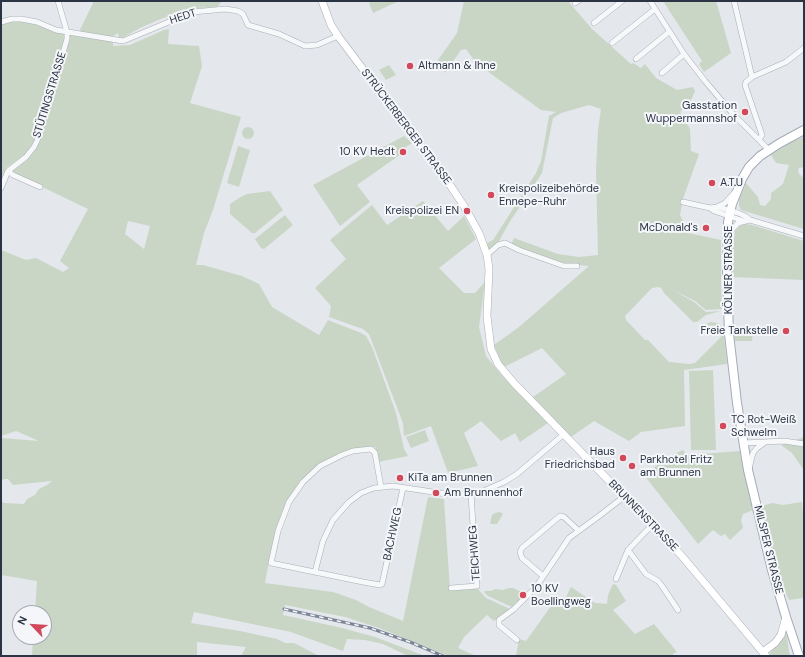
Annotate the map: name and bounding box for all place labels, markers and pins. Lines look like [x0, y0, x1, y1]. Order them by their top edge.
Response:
place label: Altmann & Ihne [418, 59, 496, 73]
marker: Altmann & Ihne [405, 61, 415, 71]
place label: Gasstation Wuppermannshof [646, 99, 737, 125]
marker: Gasstation Wuppermannshof [740, 107, 750, 117]
place label: 10 KV Hedt [339, 145, 395, 159]
marker: 10 KV Hedt [398, 147, 408, 157]
place label: A.T.U [720, 176, 743, 190]
marker: A.T.U [707, 178, 717, 188]
place label: Kreispolizeibehörde Ennepe-Ruhr [499, 182, 599, 208]
marker: Kreispolizeibehörde Ennepe-Ruhr [486, 190, 496, 200]
place label: Kreispolizei EN [385, 204, 459, 218]
marker: Kreispolizei EN [462, 206, 472, 216]
place label: McDonald's [639, 221, 698, 235]
marker: McDonald's [701, 223, 711, 233]
place label: Freie Tankstelle [700, 324, 778, 338]
marker: Freie Tankstelle [781, 326, 791, 336]
place label: TC Rot-Weiß Schwelm [731, 413, 796, 439]
marker: TC Rot-Weiß Schwelm [718, 421, 728, 431]
place label: Haus Friedrichsbad [545, 445, 615, 471]
marker: Haus Friedrichsbad [618, 453, 628, 463]
place label: Parkhotel Fritz am Brunnen [640, 453, 712, 479]
marker: Parkhotel Fritz am Brunnen [627, 461, 637, 471]
place label: KiTa am Brunnen [408, 471, 492, 485]
marker: KiTa am Brunnen [395, 473, 405, 483]
place label: Am Brunnenhof [444, 486, 523, 500]
marker: Am Brunnenhof [431, 488, 441, 498]
place label: 10 KV Boellingweg [531, 582, 591, 608]
marker: 10 KV Boellingweg [518, 590, 528, 600]

